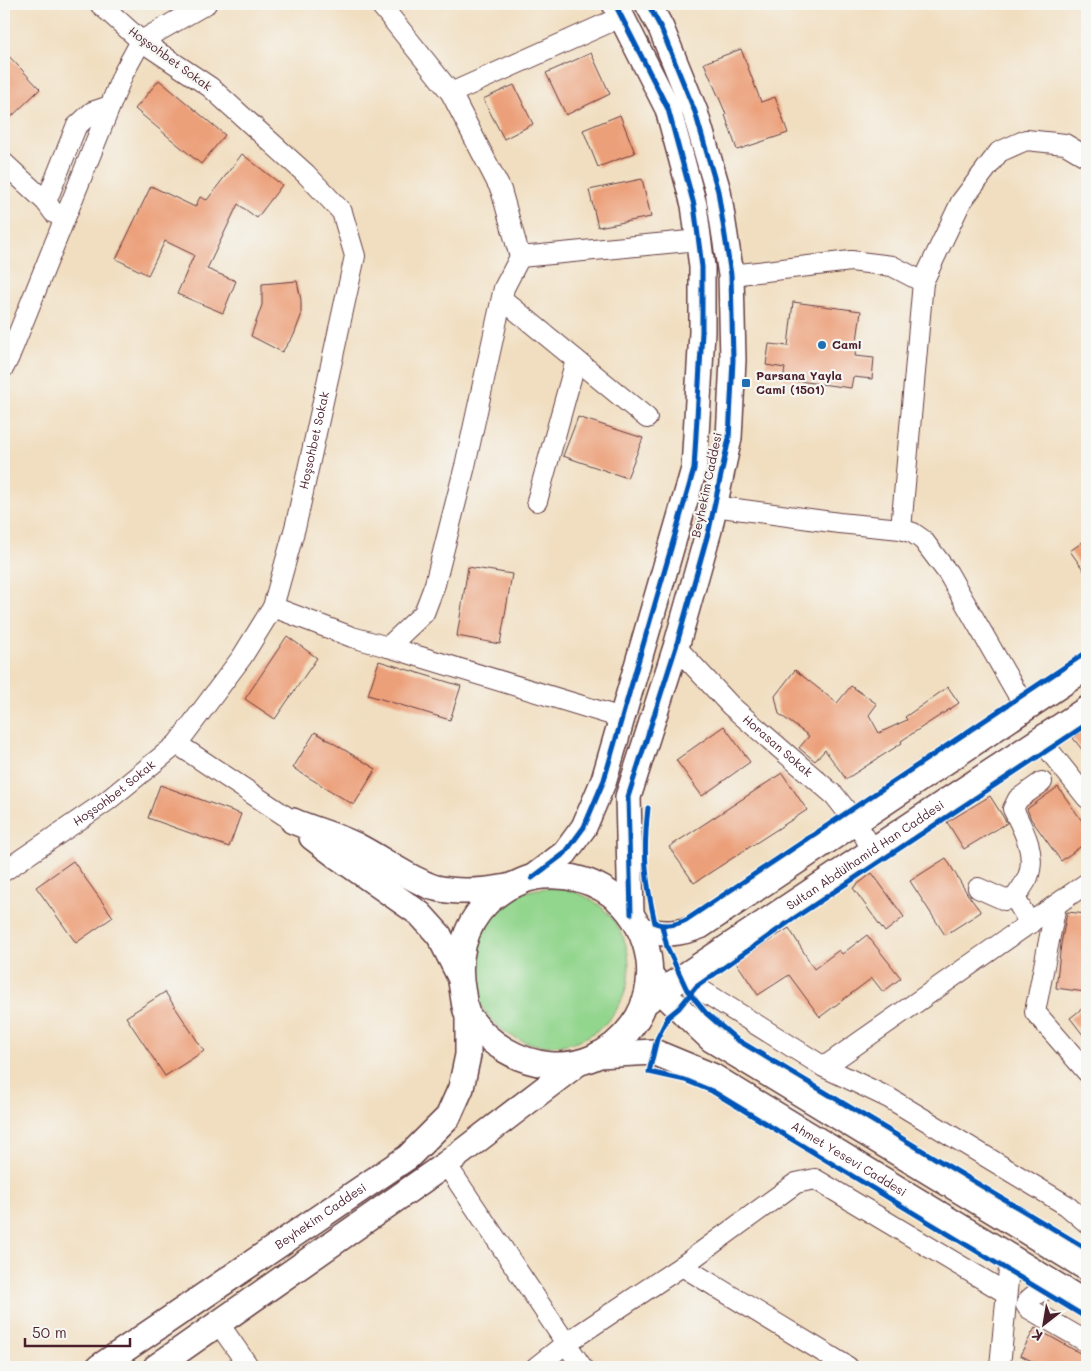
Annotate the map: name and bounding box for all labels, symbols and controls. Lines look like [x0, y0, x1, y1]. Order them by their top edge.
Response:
street label: Hoşsohbet Sokak [126, 22, 216, 94]
place label: Cami [832, 336, 862, 352]
marker: Cami [816, 339, 828, 351]
place label: Parsana Yayla Cami (1501) [756, 367, 842, 397]
marker: Parsana Yayla Cami (1501) [740, 377, 752, 389]
street label: Hoşsohbet Sokak [295, 390, 332, 491]
street label: Beyhekim Caddesi [687, 431, 725, 539]
street label: Horasan Sokak [740, 711, 816, 780]
street label: Hoşsohbet Sokak [69, 756, 158, 829]
street label: Sultan Abdülhamid Han Caddesi [783, 796, 947, 913]
street label: Ahmet Yesevi Caddesi [789, 1117, 910, 1199]
street label: Beyhekim Caddesi [271, 1179, 369, 1252]
north arrow [1018, 1298, 1068, 1348]
scale bar [25, 1316, 130, 1348]
text: 50 m [32, 1322, 67, 1342]
text: K [1028, 1325, 1046, 1346]

